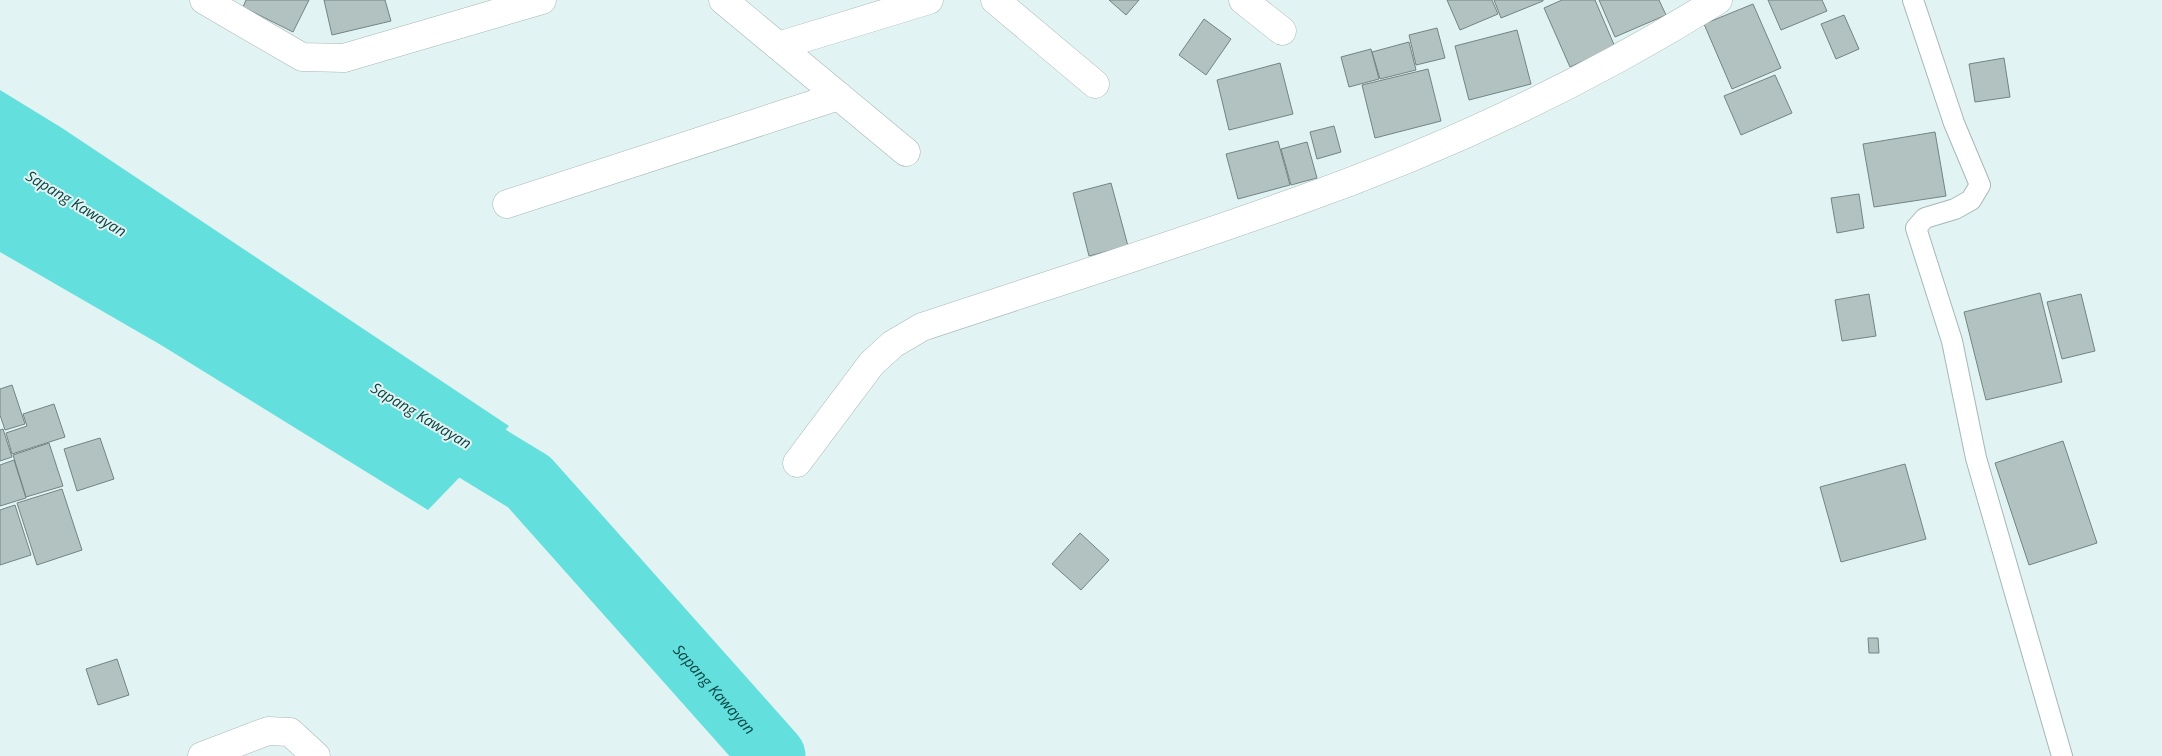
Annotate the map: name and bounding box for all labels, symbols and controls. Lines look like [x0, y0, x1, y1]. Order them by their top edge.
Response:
water label: Sapang Kawayan [23, 165, 130, 241]
water label: Sapang Kawayan [368, 377, 475, 453]
water label: Sapang Kawayan [669, 640, 760, 738]

